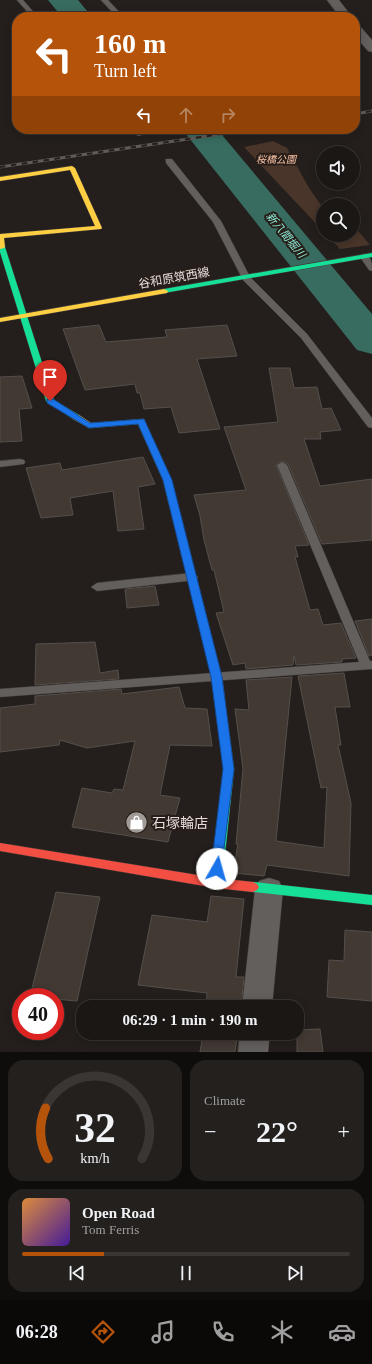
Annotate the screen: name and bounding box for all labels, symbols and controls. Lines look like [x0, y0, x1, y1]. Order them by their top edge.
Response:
icon: left [28, 28, 80, 80]
text: 160 m [94, 28, 166, 59]
text: Turn left [94, 61, 157, 81]
icon: left [133, 104, 155, 126]
icon: ahead [175, 104, 197, 126]
icon: right [217, 104, 239, 126]
map controls [316, 146, 360, 242]
button: sound [316, 146, 360, 190]
park label: 桜橋公園 [256, 154, 298, 165]
button: search [316, 198, 360, 242]
water label: 新八間堀川 [264, 210, 309, 261]
street label: 谷和原筑西線 [137, 265, 211, 291]
pin [33, 360, 67, 401]
icon: arrive [39, 366, 61, 388]
shop icon: 石塚輪店 [123, 810, 149, 836]
place label: 石塚輪店 [152, 815, 208, 831]
position arrow [196, 848, 238, 890]
speed limit sign: 40 [12, 988, 64, 1040]
text: 06:29 · 1 min · 190 m [123, 1012, 258, 1028]
text: Climate [204, 1093, 245, 1108]
text: 32 [74, 1104, 116, 1150]
text: 22° [256, 1115, 298, 1148]
text: − [204, 1119, 216, 1144]
text: + [338, 1119, 350, 1144]
text: km/h [80, 1149, 110, 1165]
text: Open Road [82, 1205, 155, 1221]
text: Tom Ferris [82, 1222, 139, 1237]
icon: previous [66, 1262, 88, 1284]
icon: pause [175, 1262, 197, 1284]
icon: next [284, 1262, 306, 1284]
icon: directions [89, 1318, 117, 1346]
icon: music [149, 1318, 177, 1346]
icon: phone [209, 1318, 237, 1346]
icon: climate [268, 1318, 296, 1346]
icon: car [328, 1318, 356, 1346]
text: 06:28 [16, 1322, 58, 1342]

